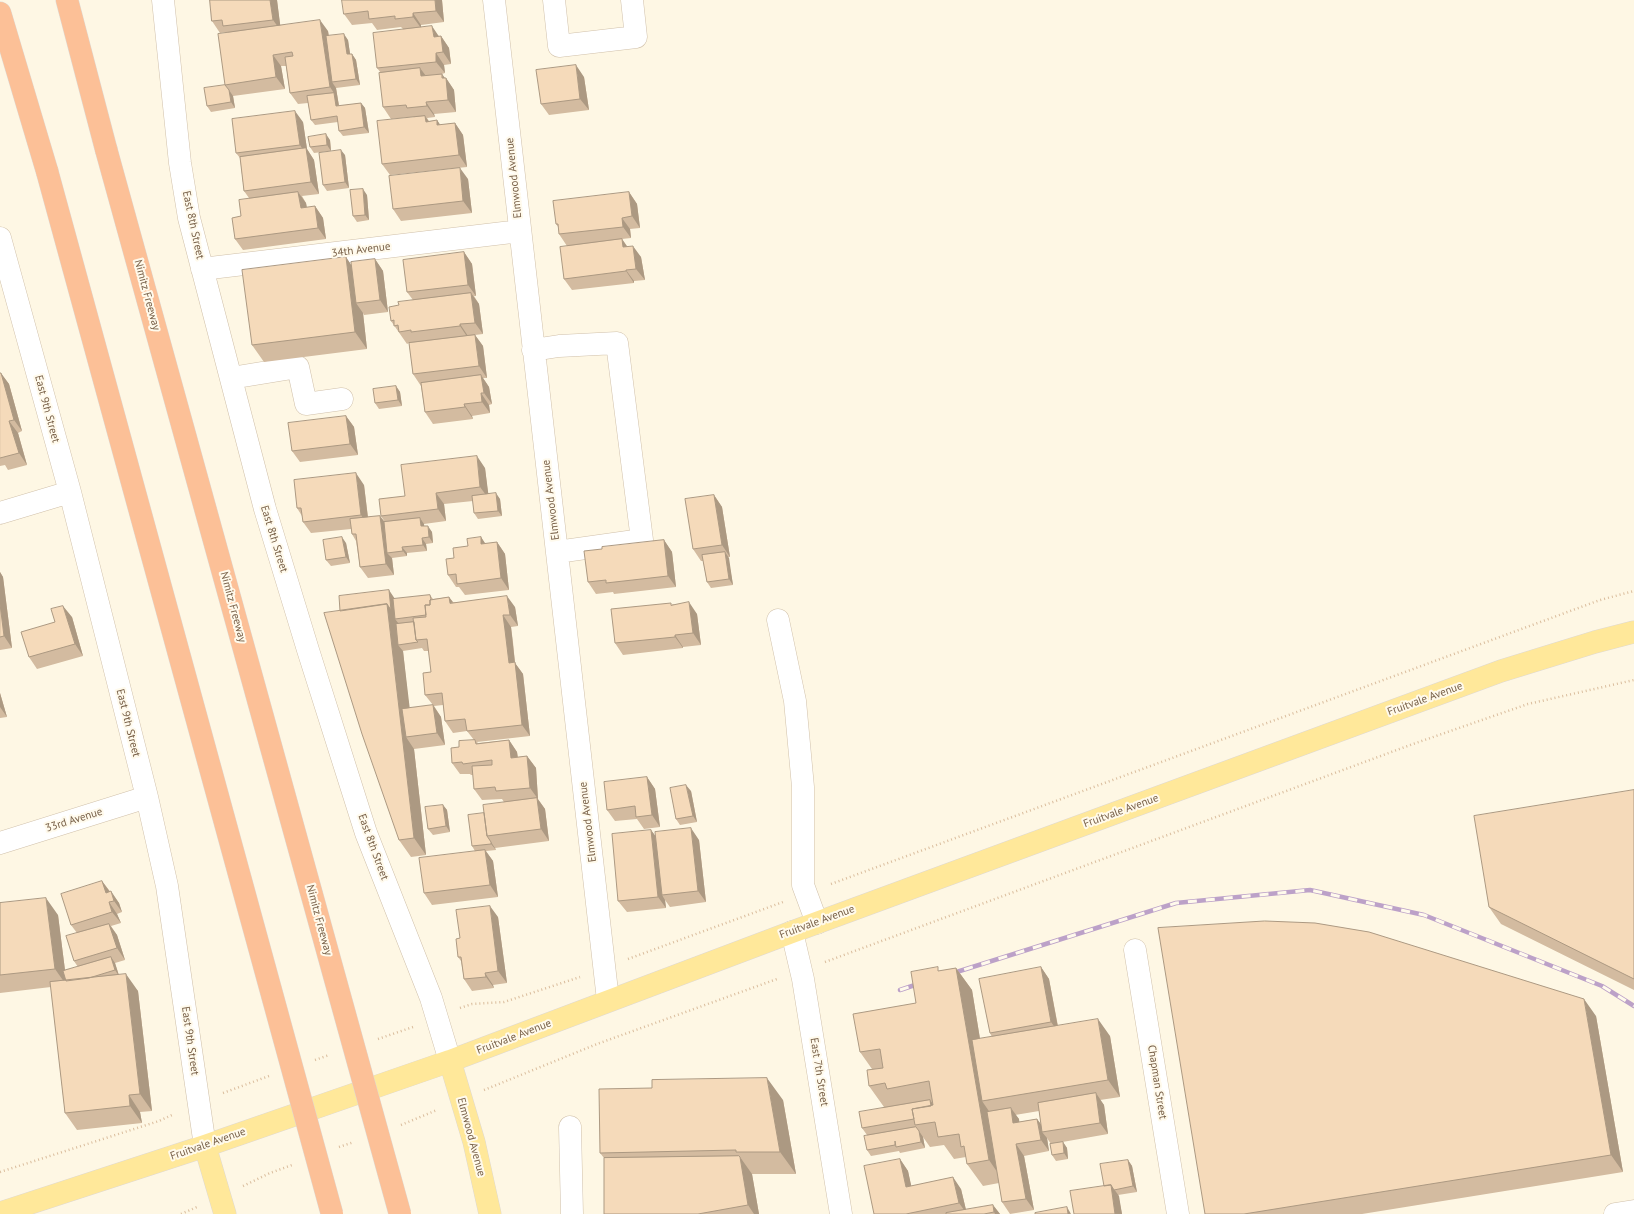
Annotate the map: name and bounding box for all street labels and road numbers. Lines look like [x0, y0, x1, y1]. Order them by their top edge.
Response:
street label: Elmwood Avenue [503, 137, 525, 219]
street label: East 8th Street [179, 190, 207, 260]
street label: 34th Avenue [331, 240, 391, 260]
street label: Nimitz Freeway [131, 258, 163, 332]
street label: East 9th Street [32, 374, 62, 444]
street label: Elmwood Avenue [540, 459, 562, 541]
street label: East 8th Street [258, 504, 290, 574]
street label: Nimitz Freeway [217, 570, 249, 644]
street label: Fruitvale Avenue [1386, 679, 1464, 719]
street label: East 9th Street [113, 688, 143, 758]
street label: Elmwood Avenue [577, 781, 599, 863]
street label: Fruitvale Avenue [1082, 791, 1160, 831]
street label: 33rd Avenue [44, 805, 104, 835]
street label: East 8th Street [355, 812, 391, 882]
street label: Nimitz Freeway [303, 883, 335, 957]
street label: Fruitvale Avenue [778, 902, 856, 942]
street label: East 9th Street [179, 1006, 201, 1076]
street label: Fruitvale Avenue [475, 1017, 553, 1057]
street label: East 7th Street [807, 1037, 831, 1107]
street label: Chapman Street [1145, 1044, 1169, 1120]
street label: Elmwood Avenue [454, 1096, 488, 1178]
street label: Fruitvale Avenue [169, 1125, 247, 1163]

